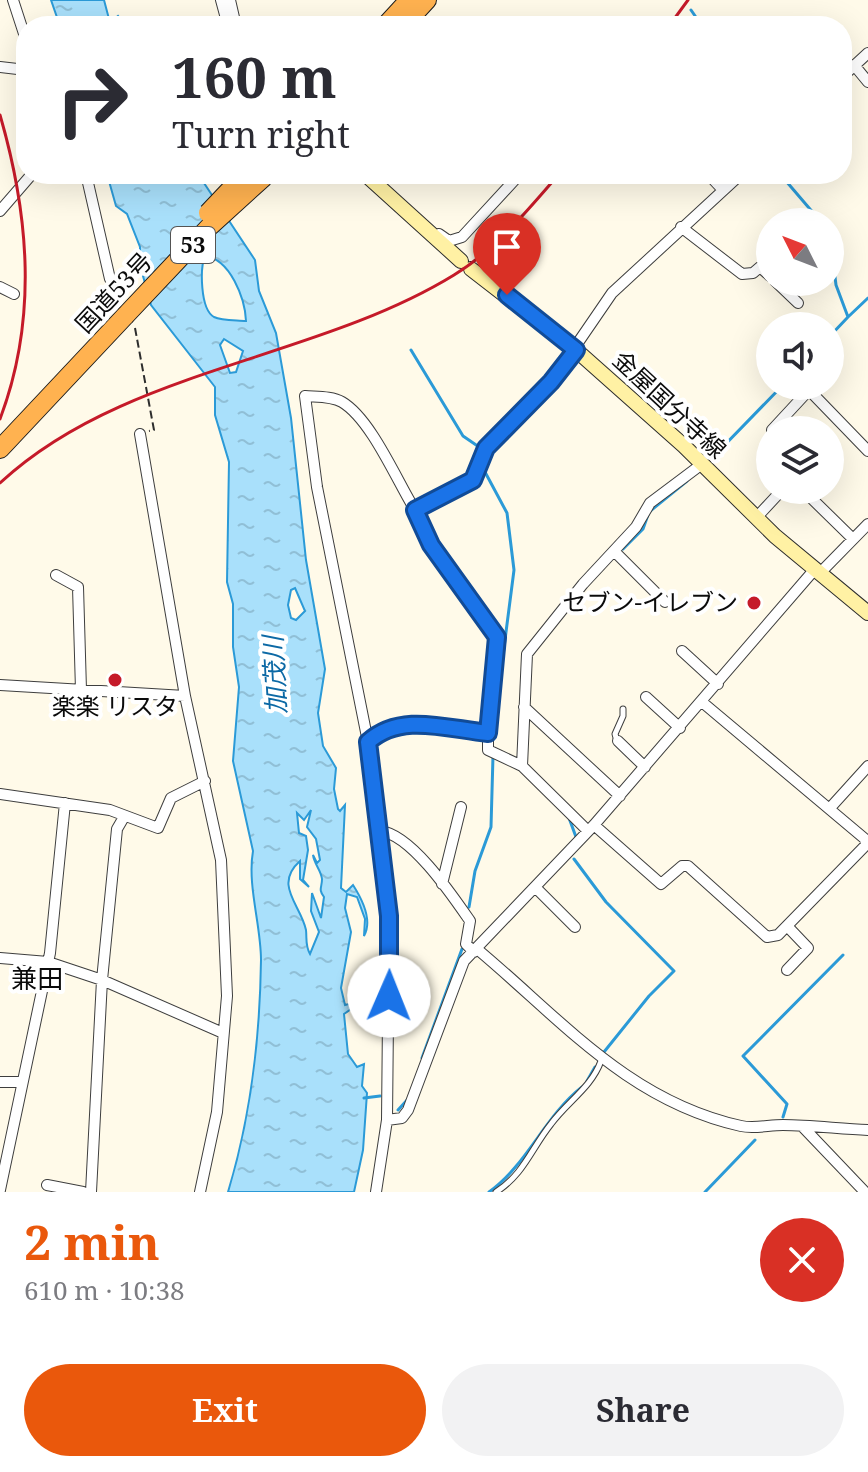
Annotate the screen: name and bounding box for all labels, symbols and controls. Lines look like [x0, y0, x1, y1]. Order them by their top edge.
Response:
text: 160 m [172, 38, 337, 114]
icon: right [40, 48, 144, 152]
text: Turn right [172, 110, 350, 159]
north arrow [756, 208, 844, 296]
map controls [756, 208, 844, 504]
pin [473, 213, 541, 295]
icon: arrive [485, 225, 529, 269]
road number: 53 [171, 227, 215, 263]
street label: 国道53号 [67, 245, 159, 339]
button: sound [756, 312, 844, 400]
street label: 金屋国分寺線 [606, 343, 734, 465]
button: layers [756, 416, 844, 504]
place label: セブン-イレブン [563, 585, 738, 618]
marker: セブン-イレブン [745, 594, 763, 612]
water label: 加茂川 [254, 632, 294, 715]
marker: 楽楽 リスタ [106, 671, 124, 689]
place label: 楽楽 リスタ [52, 689, 178, 722]
position arrow [347, 954, 431, 1038]
district label: 兼田 [11, 960, 63, 996]
text: 2 min [24, 1209, 160, 1274]
button: close [760, 1218, 844, 1302]
text: 610 m · 10:38 [24, 1272, 185, 1308]
button: Exit [24, 1364, 426, 1456]
button: Share [442, 1364, 844, 1456]

